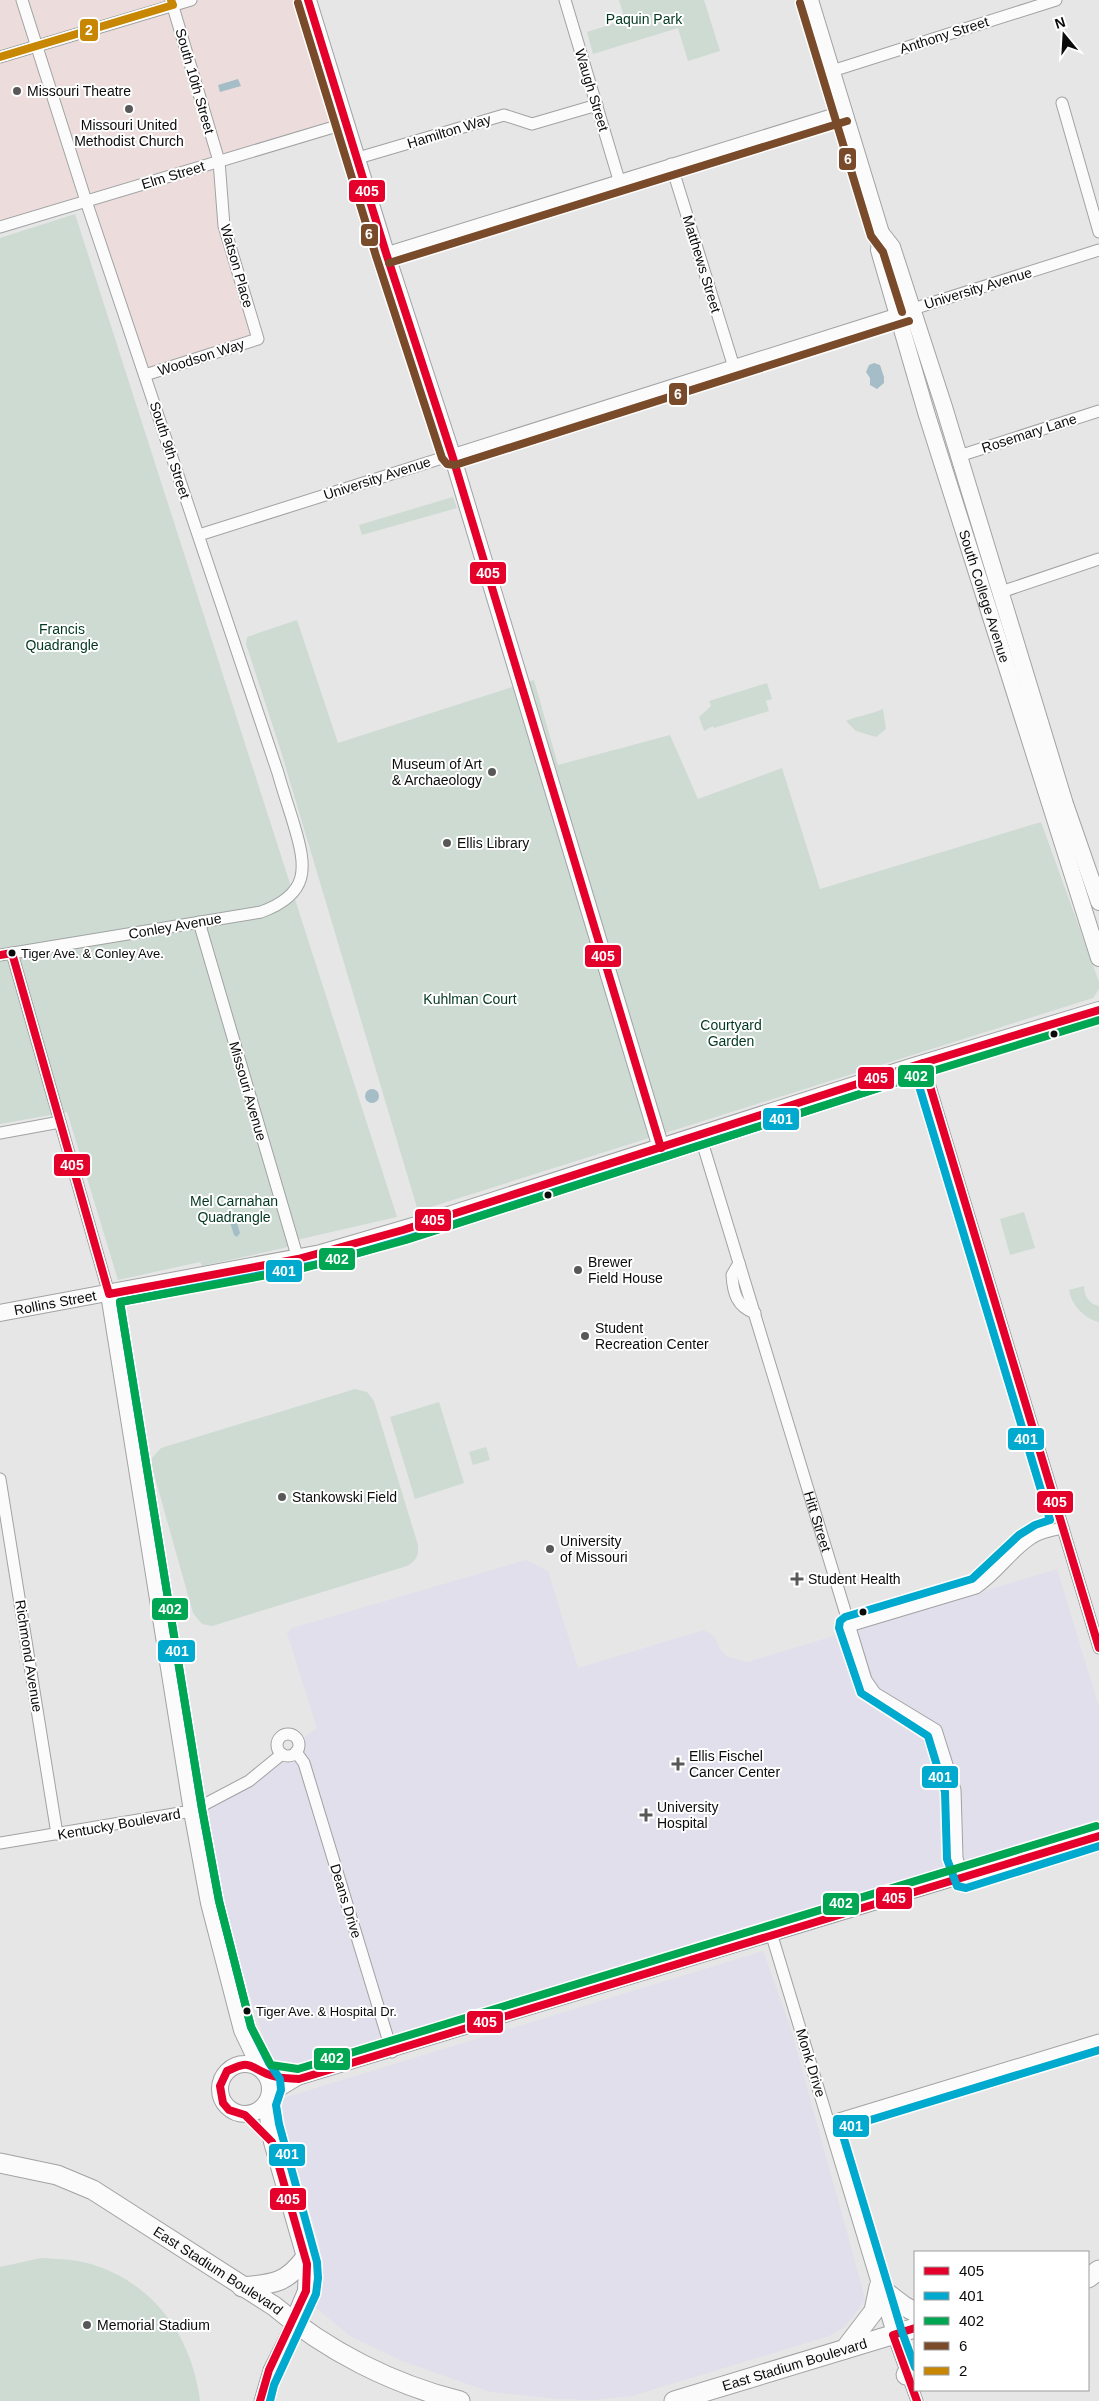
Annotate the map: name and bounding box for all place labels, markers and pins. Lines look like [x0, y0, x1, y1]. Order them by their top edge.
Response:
place label: Missouri Theatre [27, 83, 131, 99]
marker: Missouri Theatre [11, 85, 23, 97]
marker: Missouri United Methodist Church [123, 103, 135, 115]
place label: Missouri United Methodist Church [74, 117, 184, 149]
place label: Museum of Art & Archaeology [392, 756, 482, 788]
marker: Museum of Art & Archaeology [486, 766, 498, 778]
place label: Ellis Library [457, 835, 529, 851]
marker: Ellis Library [441, 837, 453, 849]
place label: Tiger Ave. & Conley Ave. [21, 946, 164, 961]
marker: Tiger Ave. & Conley Ave. [7, 948, 17, 958]
unlabelled marker [1049, 1029, 1059, 1039]
unlabelled marker [543, 1190, 553, 1200]
place label: Brewer Field House [588, 1254, 663, 1286]
marker: Brewer Field House [572, 1264, 584, 1276]
place label: Student Recreation Center [595, 1320, 709, 1352]
marker: Student Recreation Center [579, 1330, 591, 1342]
place label: Stankowski Field [292, 1489, 397, 1505]
marker: Stankowski Field [276, 1491, 288, 1503]
place label: University of Missouri [560, 1533, 628, 1565]
marker: University of Missouri [544, 1543, 556, 1555]
place label: Student Health [808, 1571, 901, 1587]
marker: Student Health [790, 1572, 804, 1586]
unlabelled marker [858, 1607, 868, 1617]
place label: Ellis Fischel Cancer Center [689, 1748, 780, 1780]
marker: Ellis Fischel Cancer Center [671, 1757, 685, 1771]
place label: University Hospital [657, 1799, 718, 1831]
marker: University Hospital [639, 1808, 653, 1822]
place label: Tiger Ave. & Hospital Dr. [256, 2004, 397, 2019]
marker: Tiger Ave. & Hospital Dr. [242, 2006, 252, 2016]
place label: Memorial Stadium [97, 2317, 210, 2333]
marker: Memorial Stadium [81, 2319, 93, 2331]

